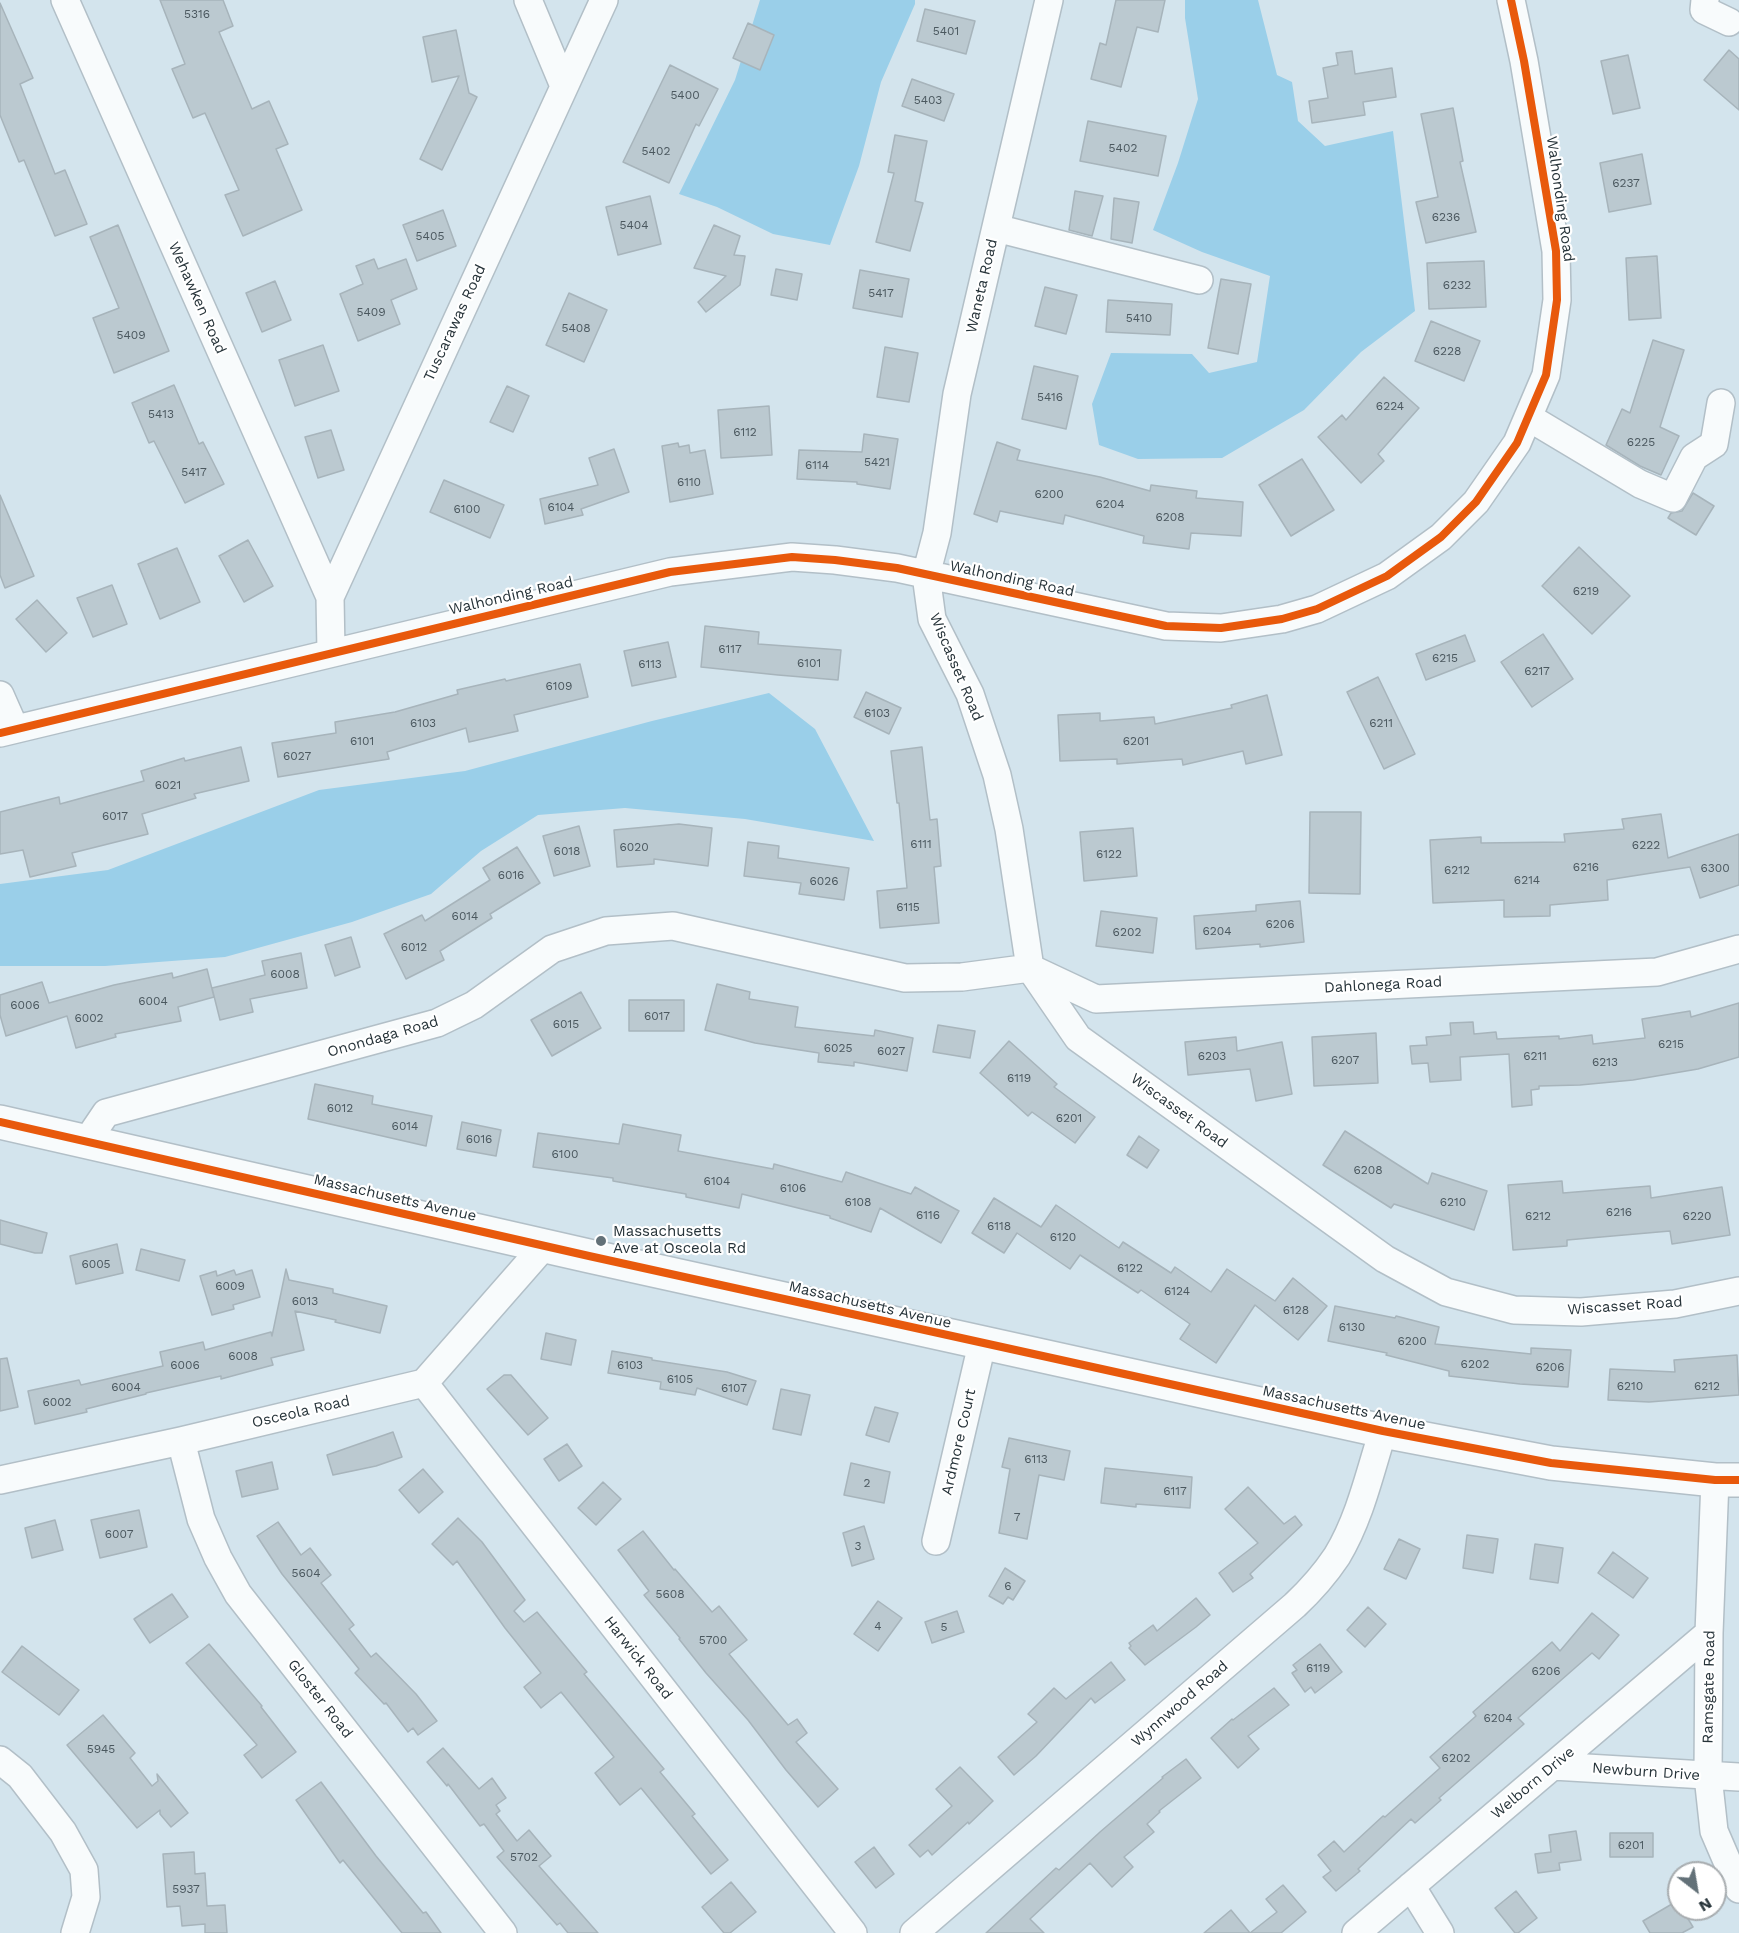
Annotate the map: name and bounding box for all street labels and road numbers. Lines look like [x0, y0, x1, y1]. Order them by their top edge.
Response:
street label: Walhonding Road [1542, 135, 1578, 263]
street label: Waneta Road [962, 237, 1002, 335]
street label: Wehawken Road [164, 239, 230, 357]
street label: Tuscarawas Road [420, 262, 490, 384]
street label: Walhonding Road [948, 557, 1076, 601]
street label: Walhonding Road [447, 573, 575, 619]
street label: Wiscasset Road [925, 610, 987, 724]
street label: Dahlonega Road [1323, 973, 1443, 997]
street label: Onondaga Road [325, 1013, 441, 1061]
street label: Wiscasset Road [1127, 1070, 1231, 1152]
street label: Massachusetts Avenue [312, 1171, 478, 1225]
street label: Massachusetts Avenue [787, 1278, 953, 1332]
street label: Wiscasset Road [1567, 1293, 1683, 1319]
street label: Massachusetts Avenue [1261, 1382, 1427, 1434]
street label: Ardmore Court [938, 1387, 980, 1497]
street label: Osceola Road [250, 1392, 352, 1432]
street label: Harwick Road [600, 1613, 676, 1703]
street label: Ramsgate Road [1699, 1630, 1719, 1744]
street label: Gloster Road [284, 1656, 356, 1742]
street label: Wynnwood Road [1128, 1657, 1232, 1751]
street label: Welborn Drive [1488, 1743, 1578, 1823]
street label: Newburn Drive [1591, 1759, 1701, 1785]

